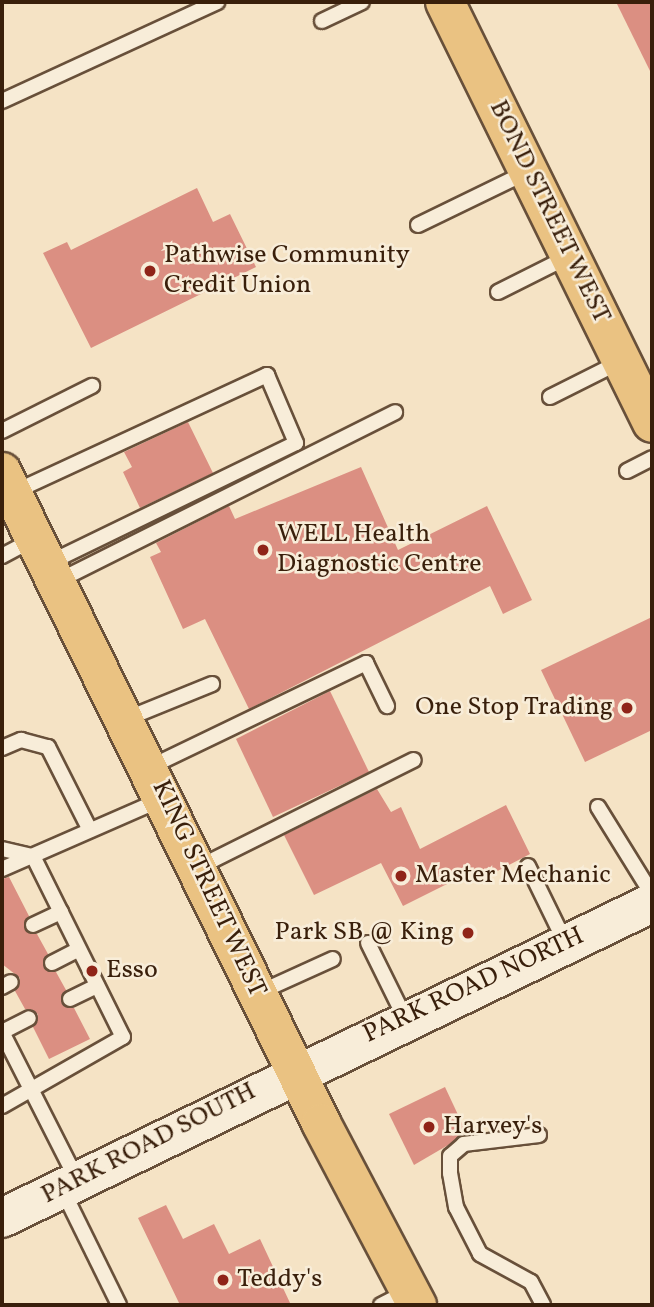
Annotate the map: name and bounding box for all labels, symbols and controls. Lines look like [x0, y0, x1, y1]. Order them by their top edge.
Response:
street label: BOND STREET WEST [481, 95, 617, 329]
place label: Pathwise Community Credit Union [164, 240, 410, 302]
marker: Pathwise Community Credit Union [142, 263, 158, 279]
place label: WELL Health Diagnostic Centre [277, 519, 481, 580]
marker: WELL Health Diagnostic Centre [255, 542, 271, 558]
place label: One Stop Trading [414, 692, 613, 724]
marker: One Stop Trading [619, 700, 635, 716]
street label: KING STREET WEST [144, 775, 272, 1003]
place label: Master Mechanic [415, 860, 611, 892]
marker: Master Mechanic [393, 868, 409, 884]
place label: Park SB @ King [275, 917, 454, 949]
street label: PARK ROAD NORTH [359, 921, 589, 1051]
marker: Park SB @ King [460, 925, 476, 941]
place label: Esso [106, 955, 158, 987]
marker: Esso [84, 963, 100, 979]
street label: PARK ROAD SOUTH [37, 1076, 261, 1212]
place label: Harvey's [443, 1111, 542, 1143]
marker: Harvey's [421, 1119, 437, 1135]
place label: Teddy's [237, 1264, 322, 1296]
marker: Teddy's [215, 1272, 231, 1288]

